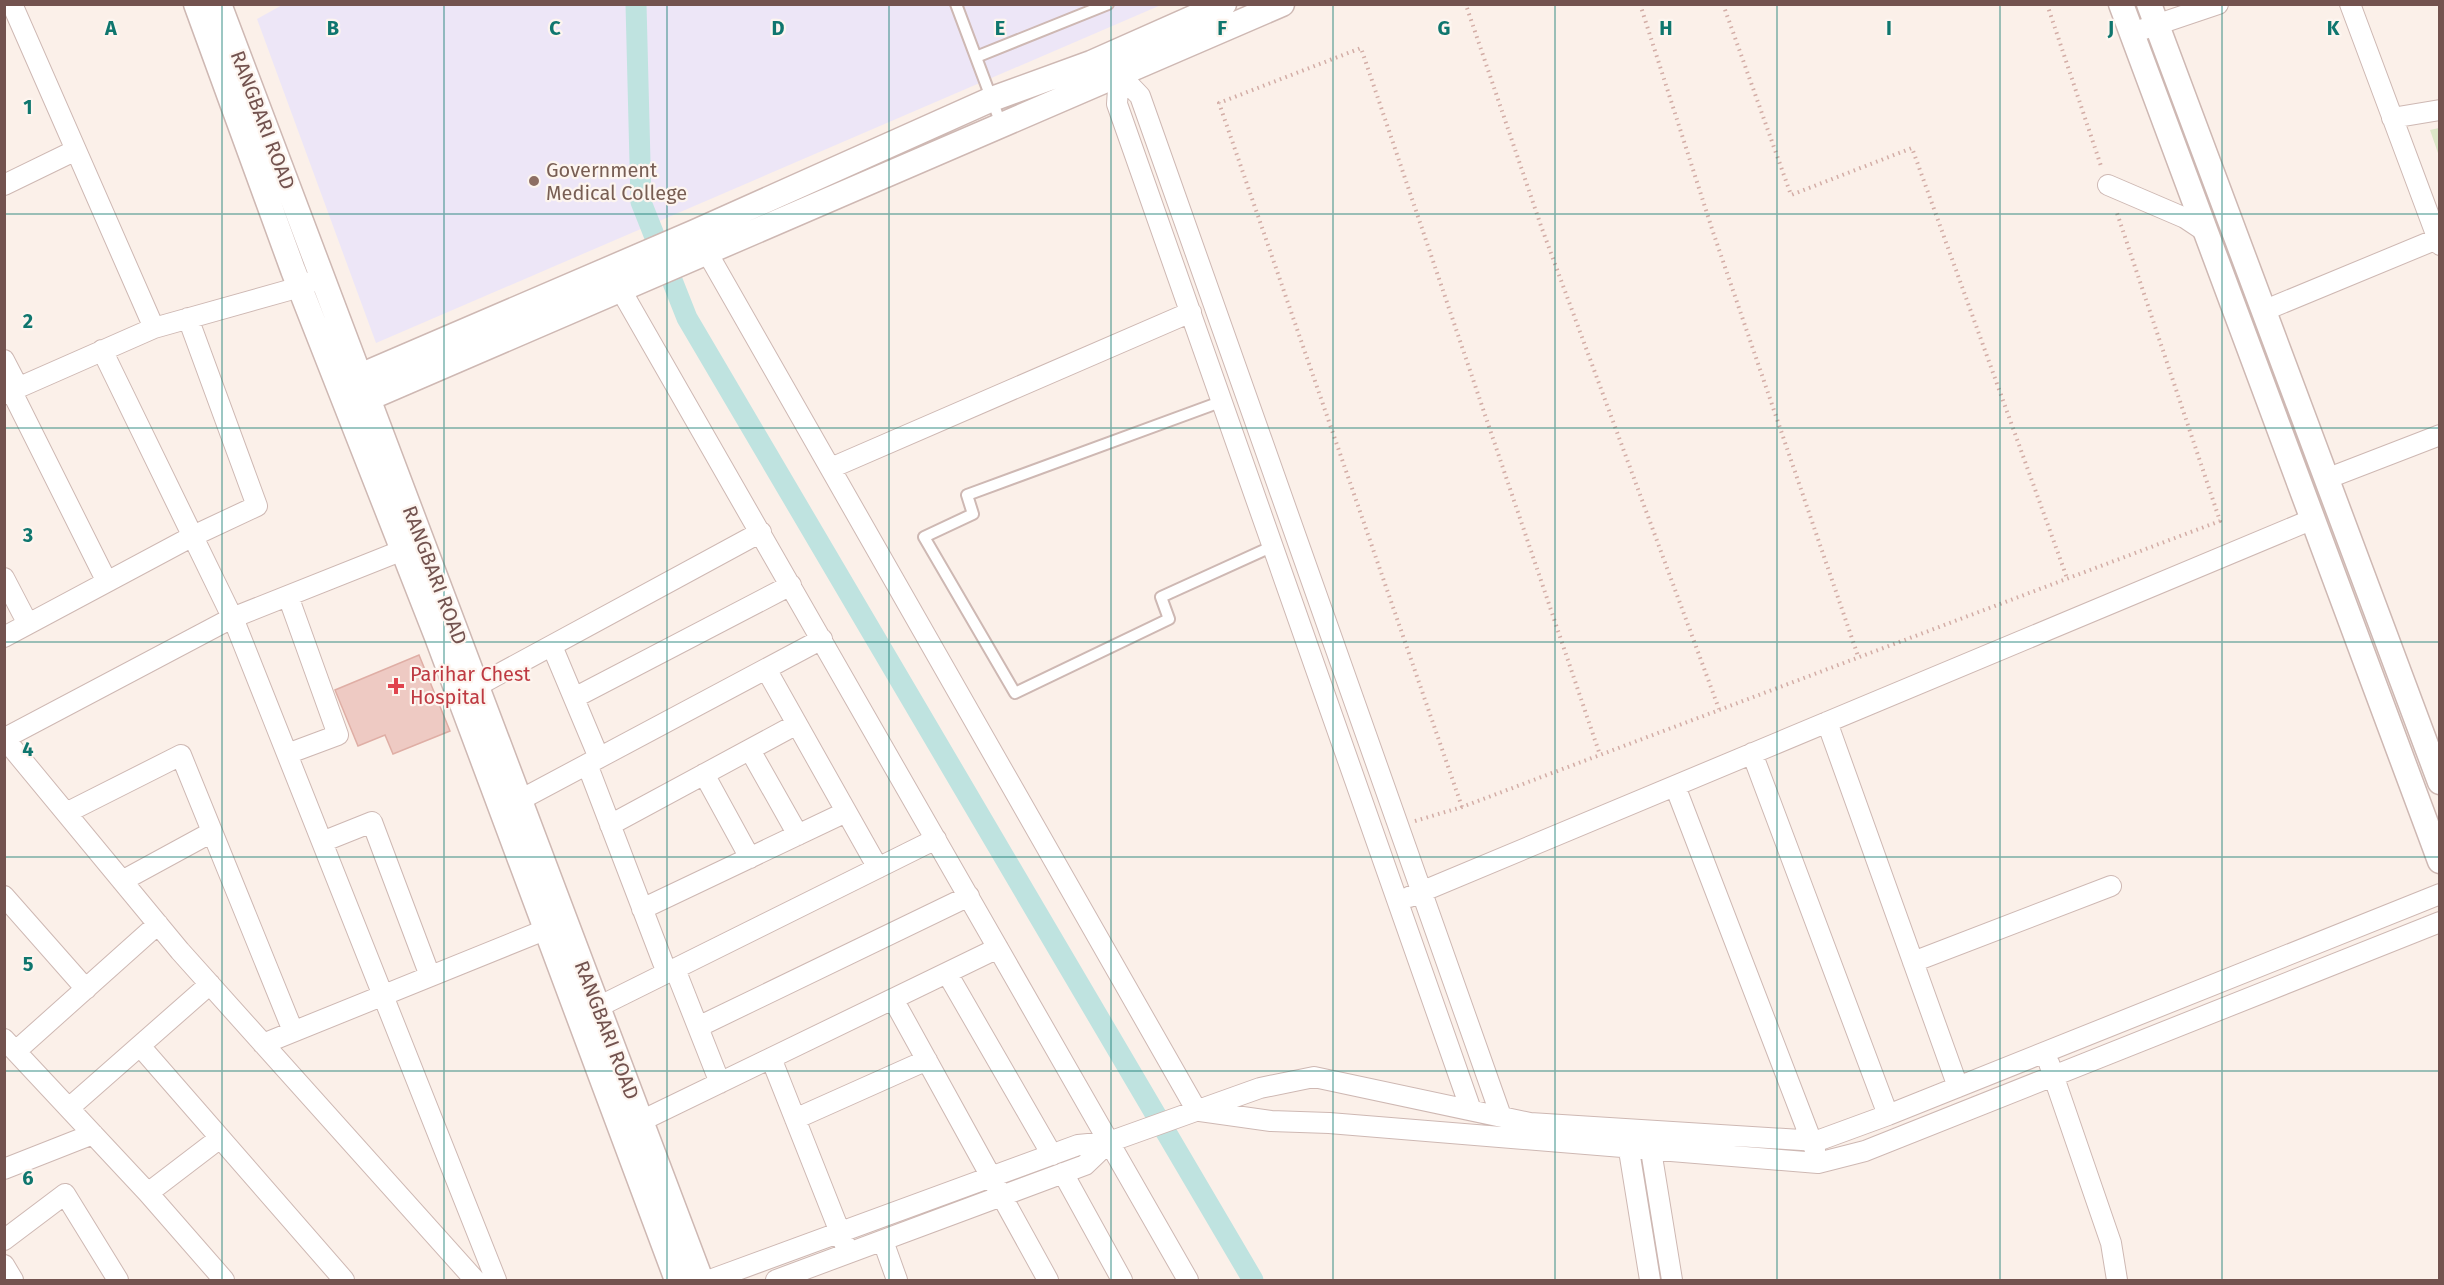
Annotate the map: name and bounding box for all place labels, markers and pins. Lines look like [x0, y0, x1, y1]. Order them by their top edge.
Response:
place label: Government Medical College [546, 158, 687, 205]
marker: Government Medical College [527, 174, 541, 188]
place label: Parihar Chest Hospital [410, 662, 531, 709]
marker: Parihar Chest Hospital [387, 677, 405, 695]

